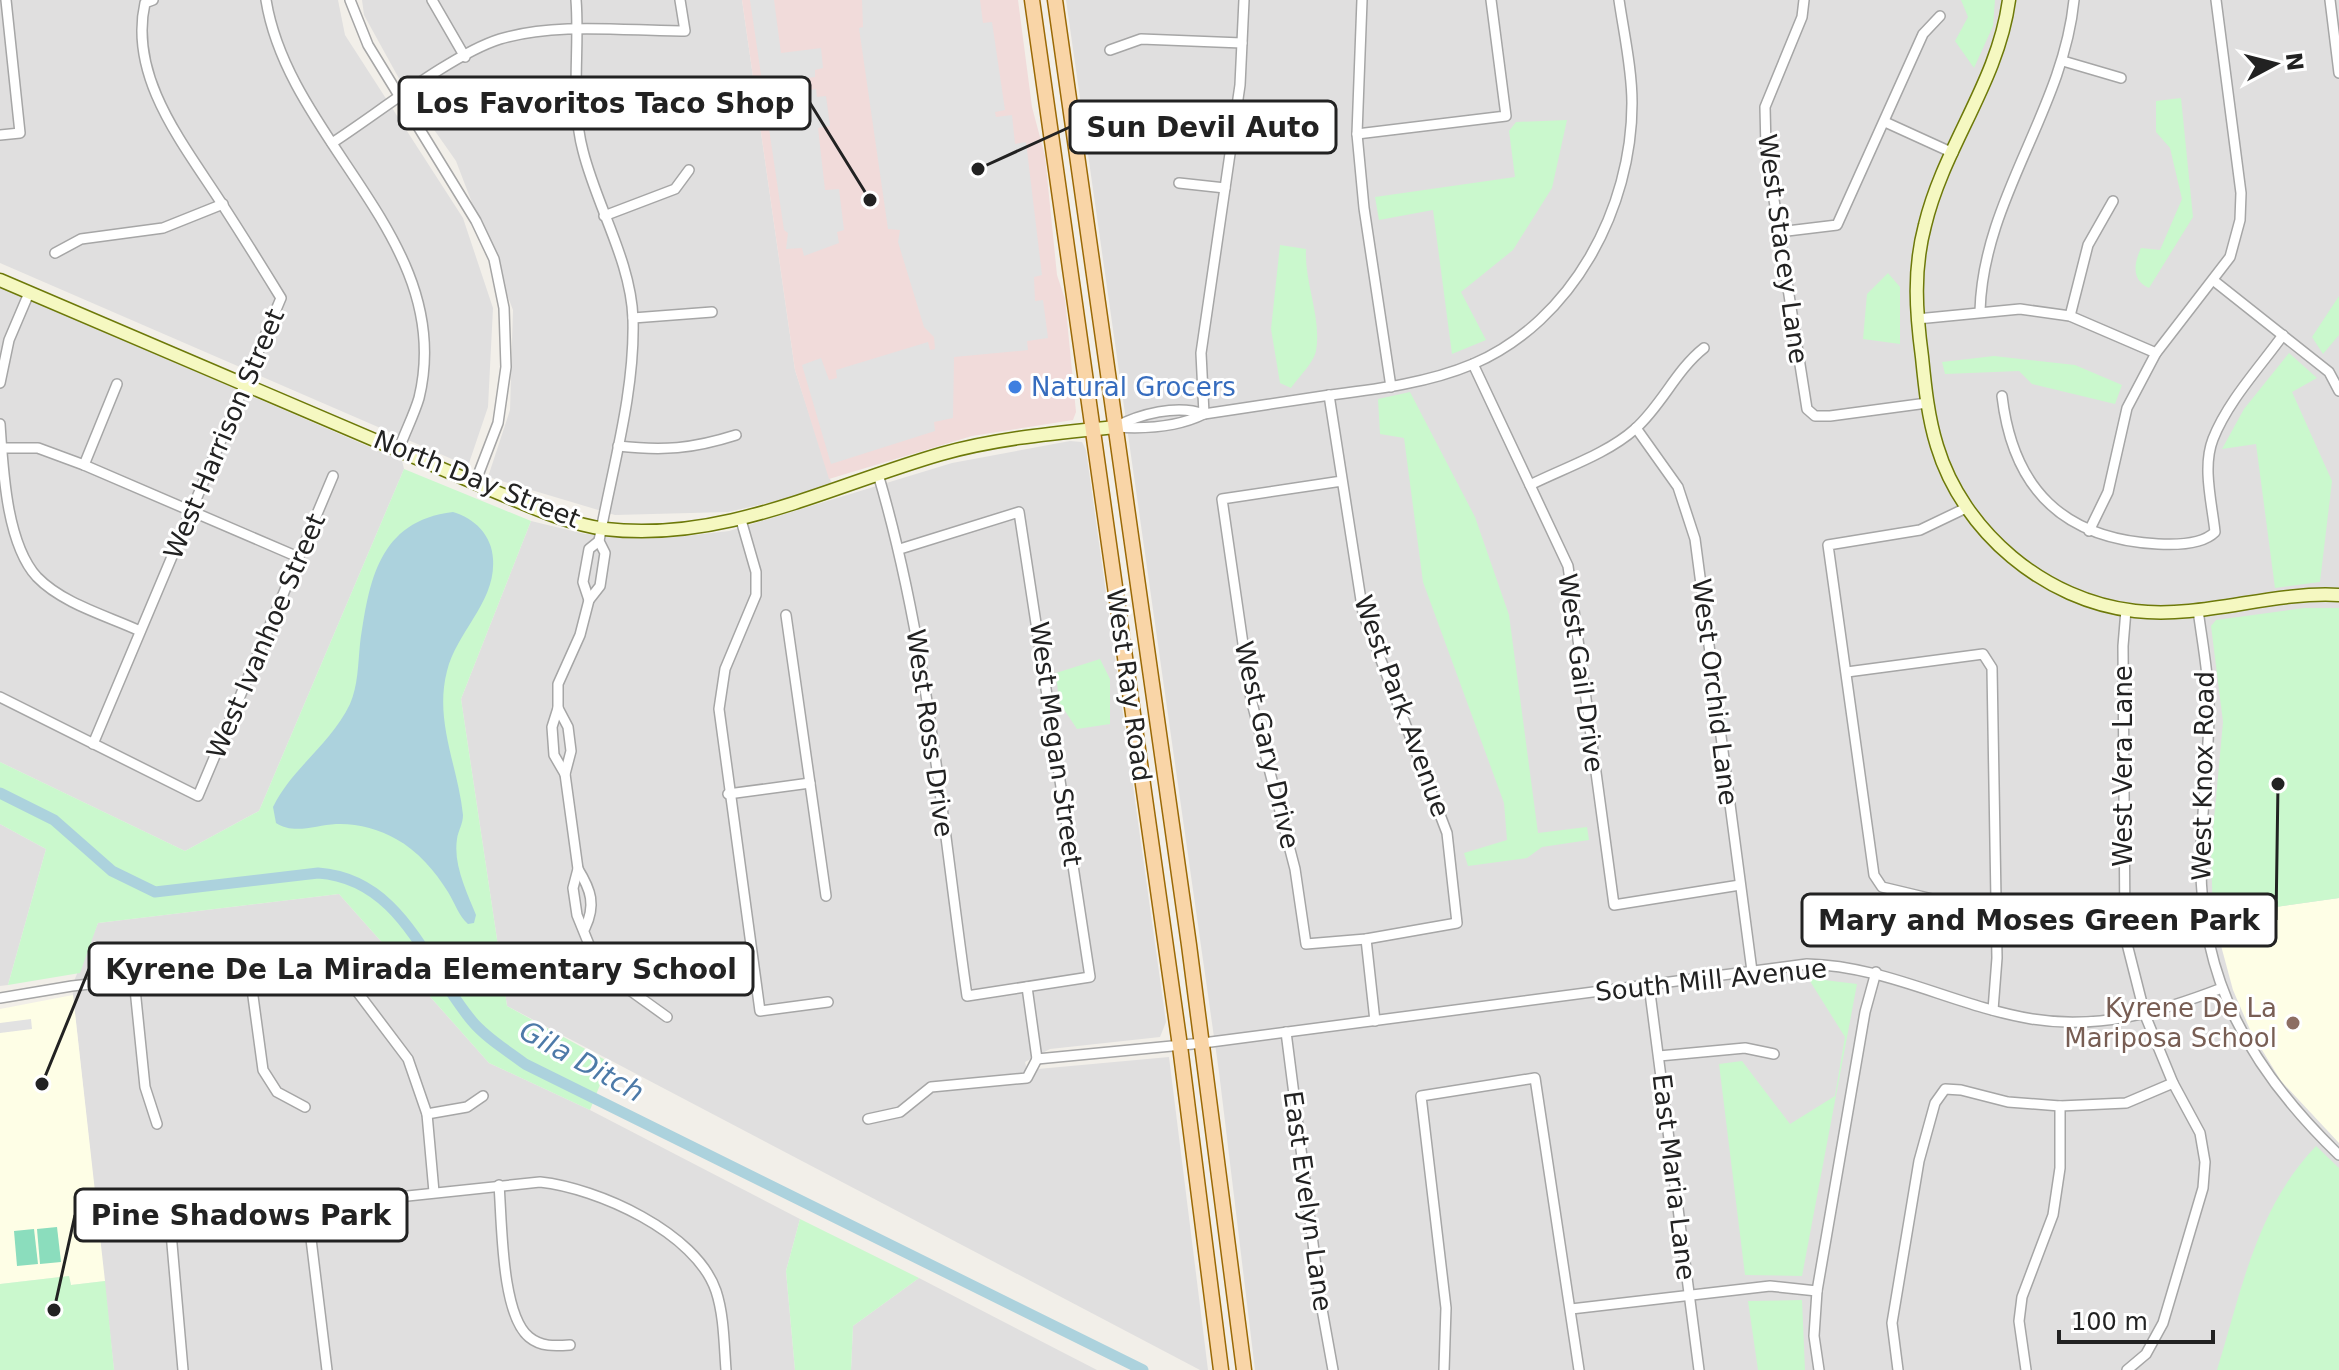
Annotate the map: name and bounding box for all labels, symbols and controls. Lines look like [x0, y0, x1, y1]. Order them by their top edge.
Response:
north arrow [2235, 24, 2315, 104]
text: N [2281, 51, 2308, 72]
callout: Los Favoritos Taco Shop [399, 77, 810, 129]
text: Los Favoritos Taco Shop [415, 87, 795, 120]
callout: Sun Devil Auto [1070, 101, 1336, 153]
text: Sun Devil Auto [1086, 111, 1320, 144]
street label: West Stacey Lane [1752, 132, 1814, 366]
street label: West Harrison Street [158, 304, 290, 564]
place label: Natural Grocers [1031, 372, 1236, 402]
marker: Natural Grocers [1006, 378, 1024, 396]
street label: North Day Street [370, 424, 584, 534]
street label: West Ivanhoe Street [201, 509, 331, 763]
street label: West Gail Drive [1552, 572, 1610, 774]
street label: West Orchid Lane [1686, 577, 1744, 807]
street label: West Ray Road [1101, 587, 1157, 783]
street label: West Park Avenue [1348, 591, 1456, 821]
street label: West Megan Street [1024, 620, 1088, 868]
street label: West Ross Drive [901, 627, 959, 839]
street label: West Gary Drive [1229, 638, 1305, 852]
street label: West Vera Lane [2108, 665, 2138, 867]
street label: West Knox Road [2186, 671, 2220, 881]
callout: Mary and Moses Green Park [1802, 894, 2276, 946]
text: Mary and Moses Green Park [1818, 904, 2261, 937]
callout: Kyrene De La Mirada Elementary School [89, 943, 753, 995]
text: Kyrene De La Mirada Elementary School [105, 953, 737, 986]
street label: South Mill Avenue [1594, 953, 1828, 1007]
place label: Kyrene De La Mariposa School [2064, 993, 2277, 1053]
water label: Gila Ditch [514, 1014, 650, 1109]
marker: Kyrene De La Mariposa School [2284, 1014, 2302, 1032]
street label: East Maria Lane [1646, 1072, 1702, 1282]
street label: East Evelyn Lane [1278, 1089, 1338, 1313]
callout: Pine Shadows Park [75, 1189, 407, 1241]
text: Pine Shadows Park [91, 1199, 393, 1232]
scale bar [2059, 1294, 2213, 1344]
text: 100 m [2071, 1308, 2148, 1336]

